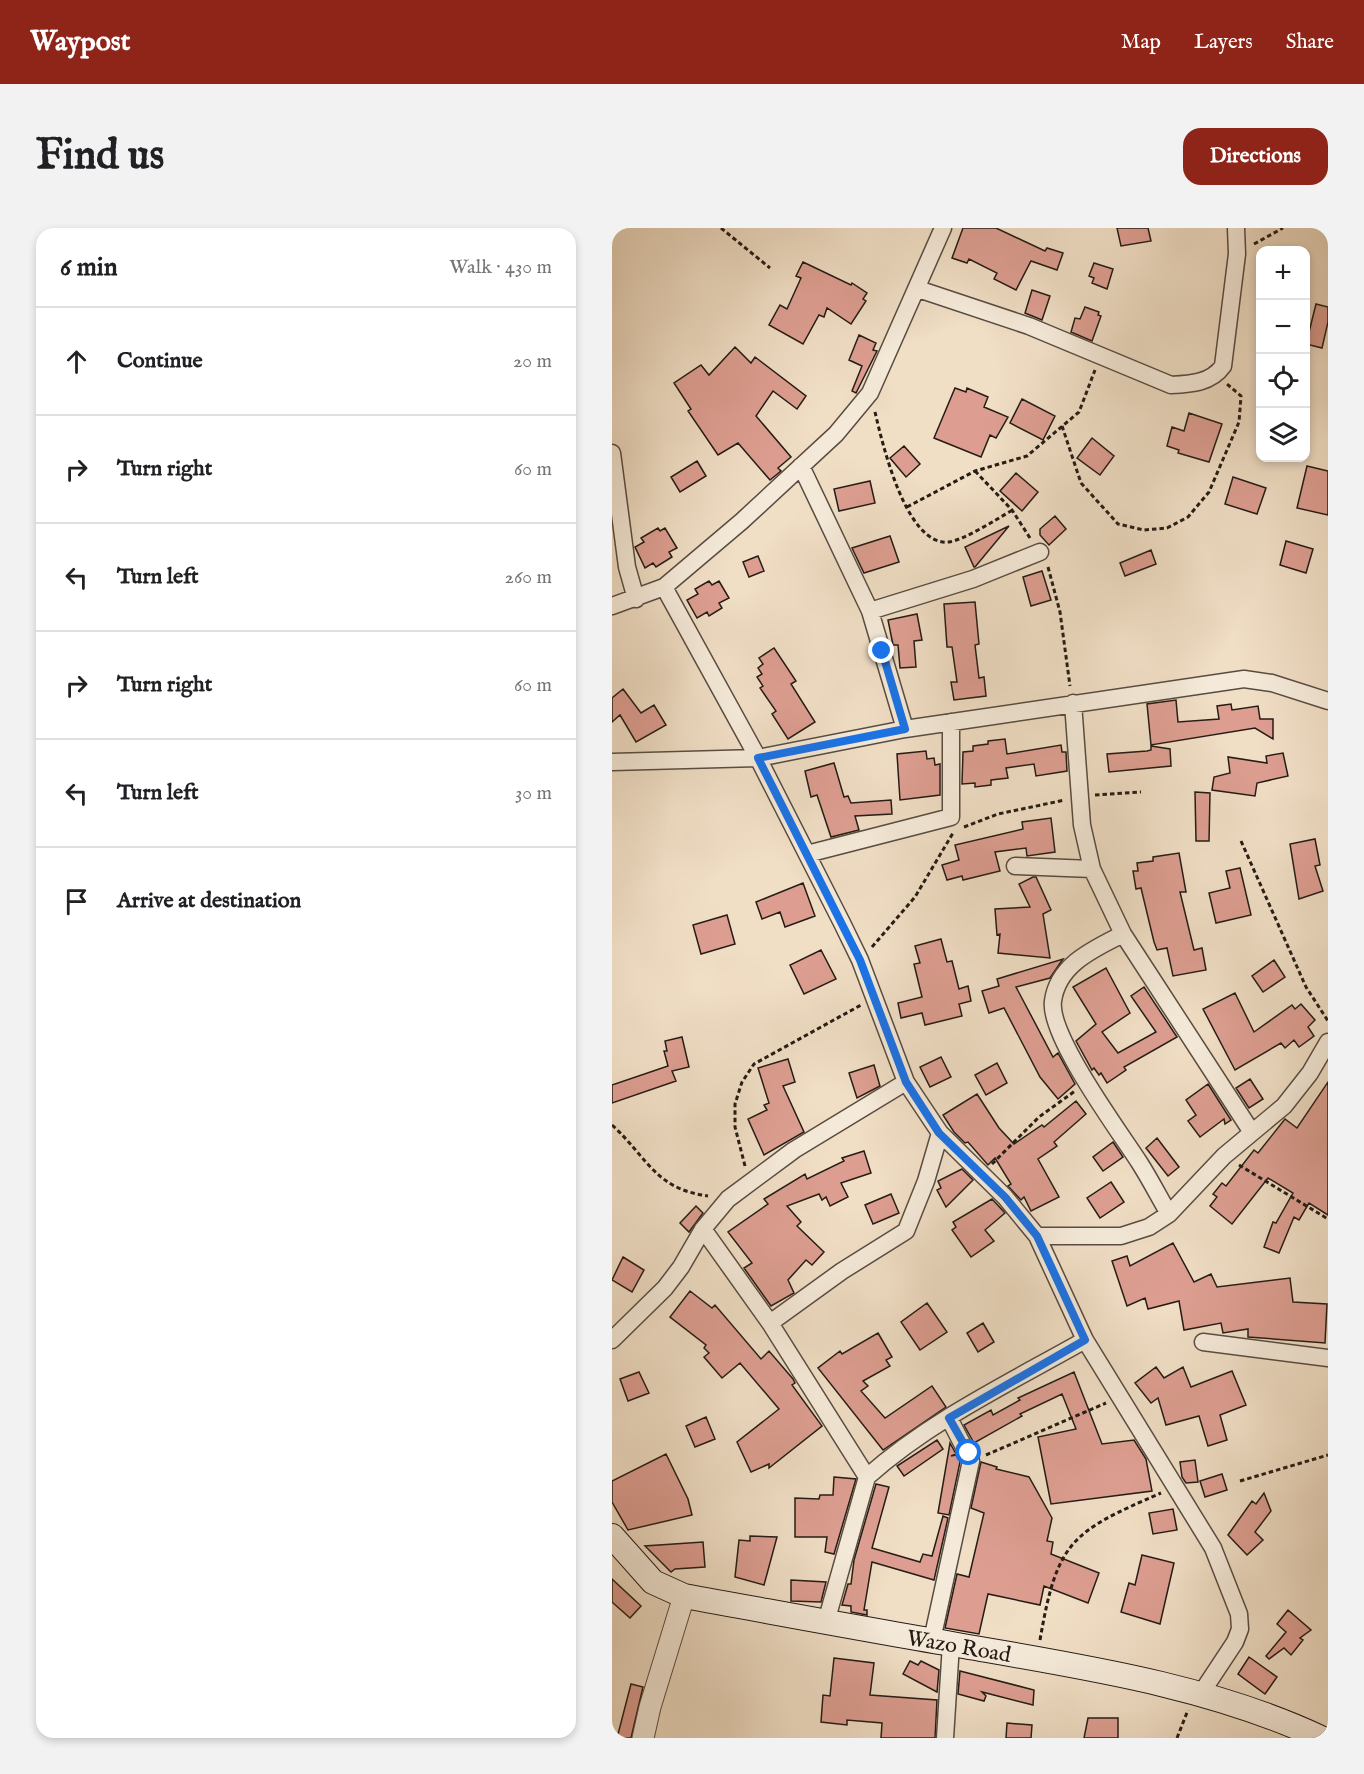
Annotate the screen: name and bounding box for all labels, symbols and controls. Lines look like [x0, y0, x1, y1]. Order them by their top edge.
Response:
text: Waypost [30, 25, 130, 60]
text: Map [1121, 29, 1161, 56]
text: Layers [1194, 29, 1253, 56]
text: Share [1286, 29, 1334, 56]
button: Directions [1183, 128, 1328, 185]
text: Find us [36, 130, 164, 183]
map controls [1256, 246, 1310, 462]
button: + [1256, 246, 1310, 300]
text: 6 min [60, 251, 118, 284]
text: Walk · 430 m [449, 255, 552, 280]
button: − [1256, 300, 1310, 354]
icon: ahead [60, 345, 93, 378]
text: Continue [117, 347, 203, 375]
text: 20 m [513, 349, 552, 374]
button: locate [1256, 354, 1310, 408]
button: layers [1256, 408, 1310, 462]
icon: right [60, 453, 93, 486]
text: Turn right [117, 455, 212, 483]
text: 60 m [514, 457, 552, 482]
icon: left [60, 561, 93, 594]
text: Turn left [117, 563, 199, 591]
text: 260 m [505, 565, 552, 590]
route end [868, 637, 894, 663]
icon: right [60, 669, 93, 702]
text: Turn right [117, 671, 212, 699]
text: 60 m [514, 673, 552, 698]
icon: left [60, 777, 93, 810]
text: Turn left [117, 779, 199, 807]
text: 30 m [515, 781, 552, 806]
icon: arrive [60, 885, 93, 918]
text: Arrive at destination [117, 887, 301, 915]
route start [955, 1439, 981, 1465]
street label: Wazo Road [904, 1624, 1013, 1670]

